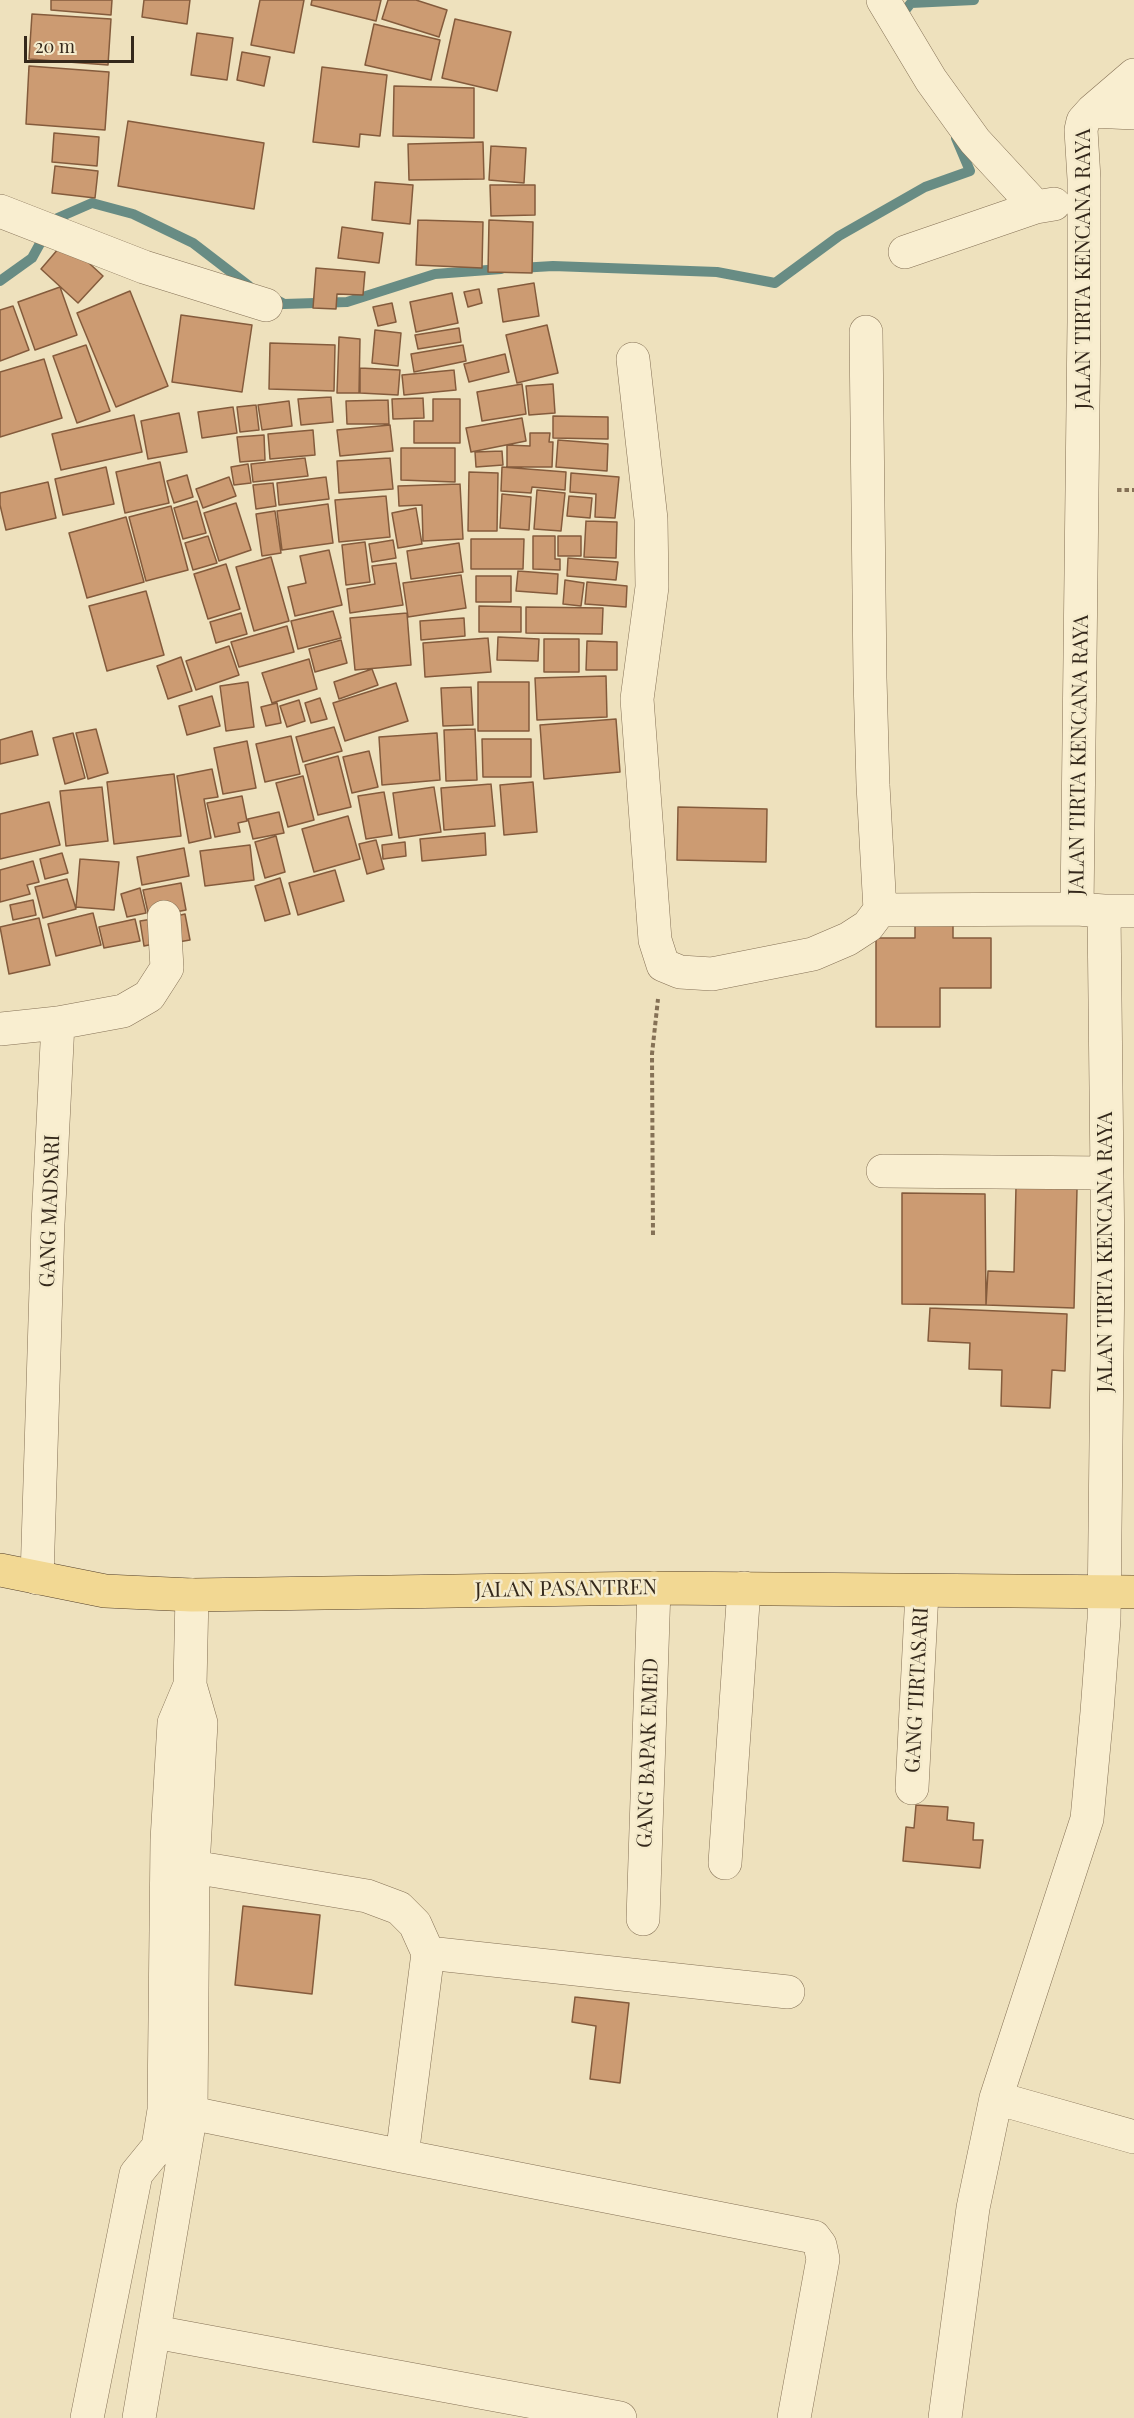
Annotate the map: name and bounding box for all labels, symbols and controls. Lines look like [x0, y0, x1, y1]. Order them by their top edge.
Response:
scale bar [27, 24, 136, 62]
text: 20 m [35, 34, 75, 58]
street label: JALAN TIRTA KENCANA RAYA [1070, 129, 1096, 409]
street label: JALAN TIRTA KENCANA RAYA [1064, 614, 1094, 896]
street label: JALAN TIRTA KENCANA RAYA [1092, 1112, 1118, 1392]
street label: GANG MADSARI [35, 1134, 65, 1288]
street label: JALAN PASANTREN [475, 1575, 657, 1603]
street label: GANG TIRTASARI [900, 1606, 934, 1774]
street label: GANG BAPAK EMED [632, 1657, 664, 1849]

